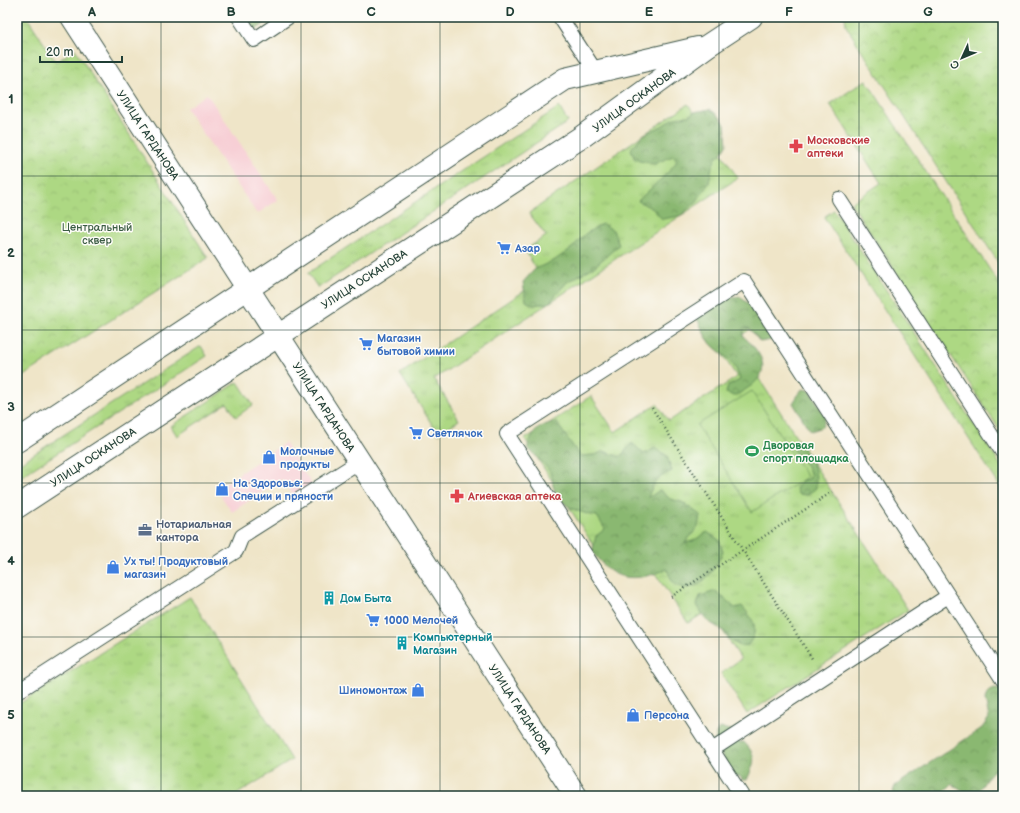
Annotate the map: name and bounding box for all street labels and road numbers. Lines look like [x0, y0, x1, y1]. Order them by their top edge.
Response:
street label: УЛИЦА ОСКАНОВА [590, 66, 679, 135]
street label: УЛИЦА ГАРДАНОВА [114, 88, 182, 183]
street label: УЛИЦА ОСКАНОВА [319, 247, 410, 312]
street label: УЛИЦА ГАРДАНОВА [290, 360, 358, 455]
street label: УЛИЦА ОСКАНОВА [48, 425, 139, 490]
street label: УЛИЦА ГАРДАНОВА [486, 662, 554, 757]

